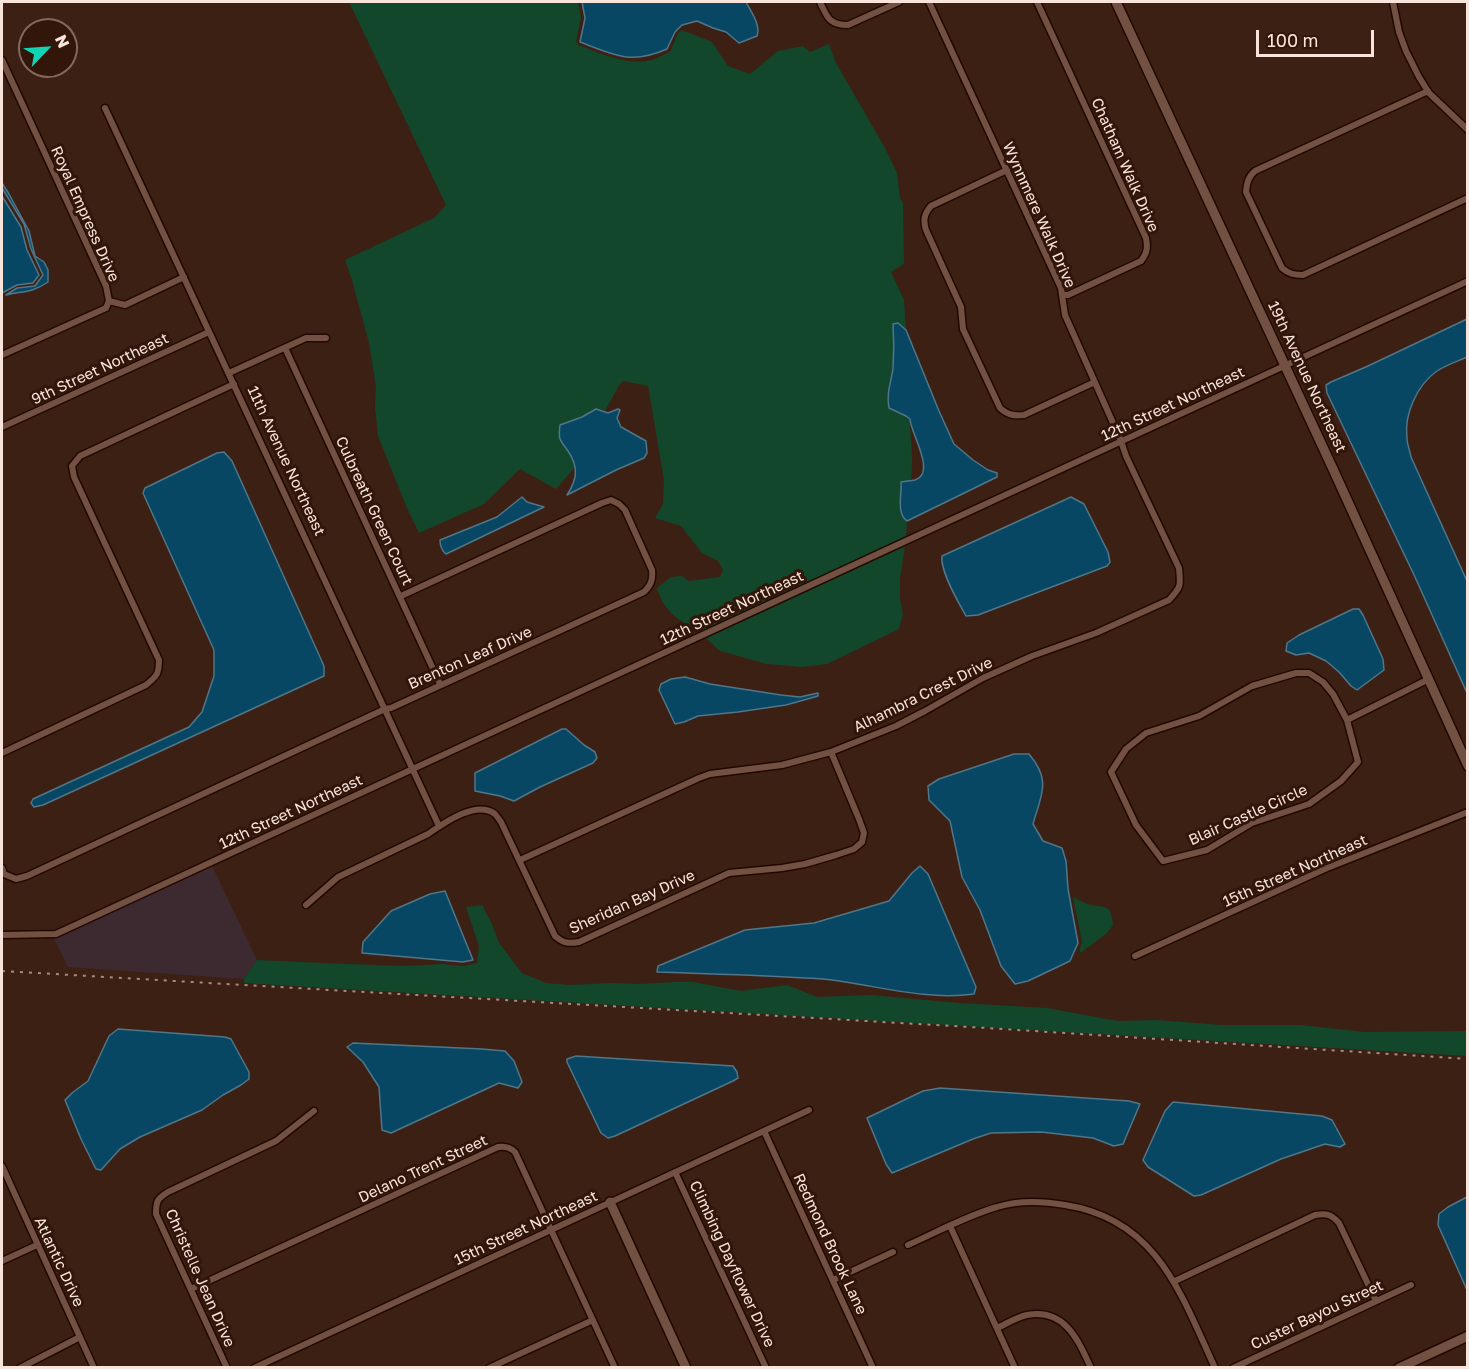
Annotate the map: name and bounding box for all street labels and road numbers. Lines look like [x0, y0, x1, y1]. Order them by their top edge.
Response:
street label: Chatham Walk Drive [1087, 95, 1163, 235]
street label: Wynnmere Walk Drive [999, 139, 1079, 291]
street label: Royal Empress Drive [47, 143, 123, 285]
street label: 19th Avenue Northeast [1264, 298, 1350, 456]
street label: 9th Street Northeast [29, 329, 171, 409]
street label: 12th Street Northeast [1099, 363, 1247, 445]
street label: 11th Avenue Northeast [243, 383, 329, 539]
street label: Culbreath Green Court [332, 434, 416, 588]
street label: 12th Street Northeast [658, 567, 806, 649]
street label: Brenton Leaf Drive [405, 623, 535, 693]
street label: Alhambra Crest Drive [851, 654, 995, 736]
street label: 12th Street Northeast [217, 771, 365, 853]
street label: Blair Castle Circle [1186, 781, 1310, 849]
street label: 15th Street Northeast [1220, 831, 1370, 911]
street label: Sheridan Bay Drive [566, 866, 698, 938]
street label: Delano Trent Street [356, 1131, 490, 1207]
street label: Redmond Brook Lane [789, 1171, 871, 1317]
street label: Climbing Dayflower Drive [685, 1178, 779, 1350]
street label: 15th Street Northeast [452, 1187, 600, 1269]
street label: Christelle Jean Drive [161, 1206, 239, 1350]
street label: Atlantic Drive [30, 1214, 88, 1310]
street label: Custer Bayou Street [1248, 1276, 1386, 1354]

